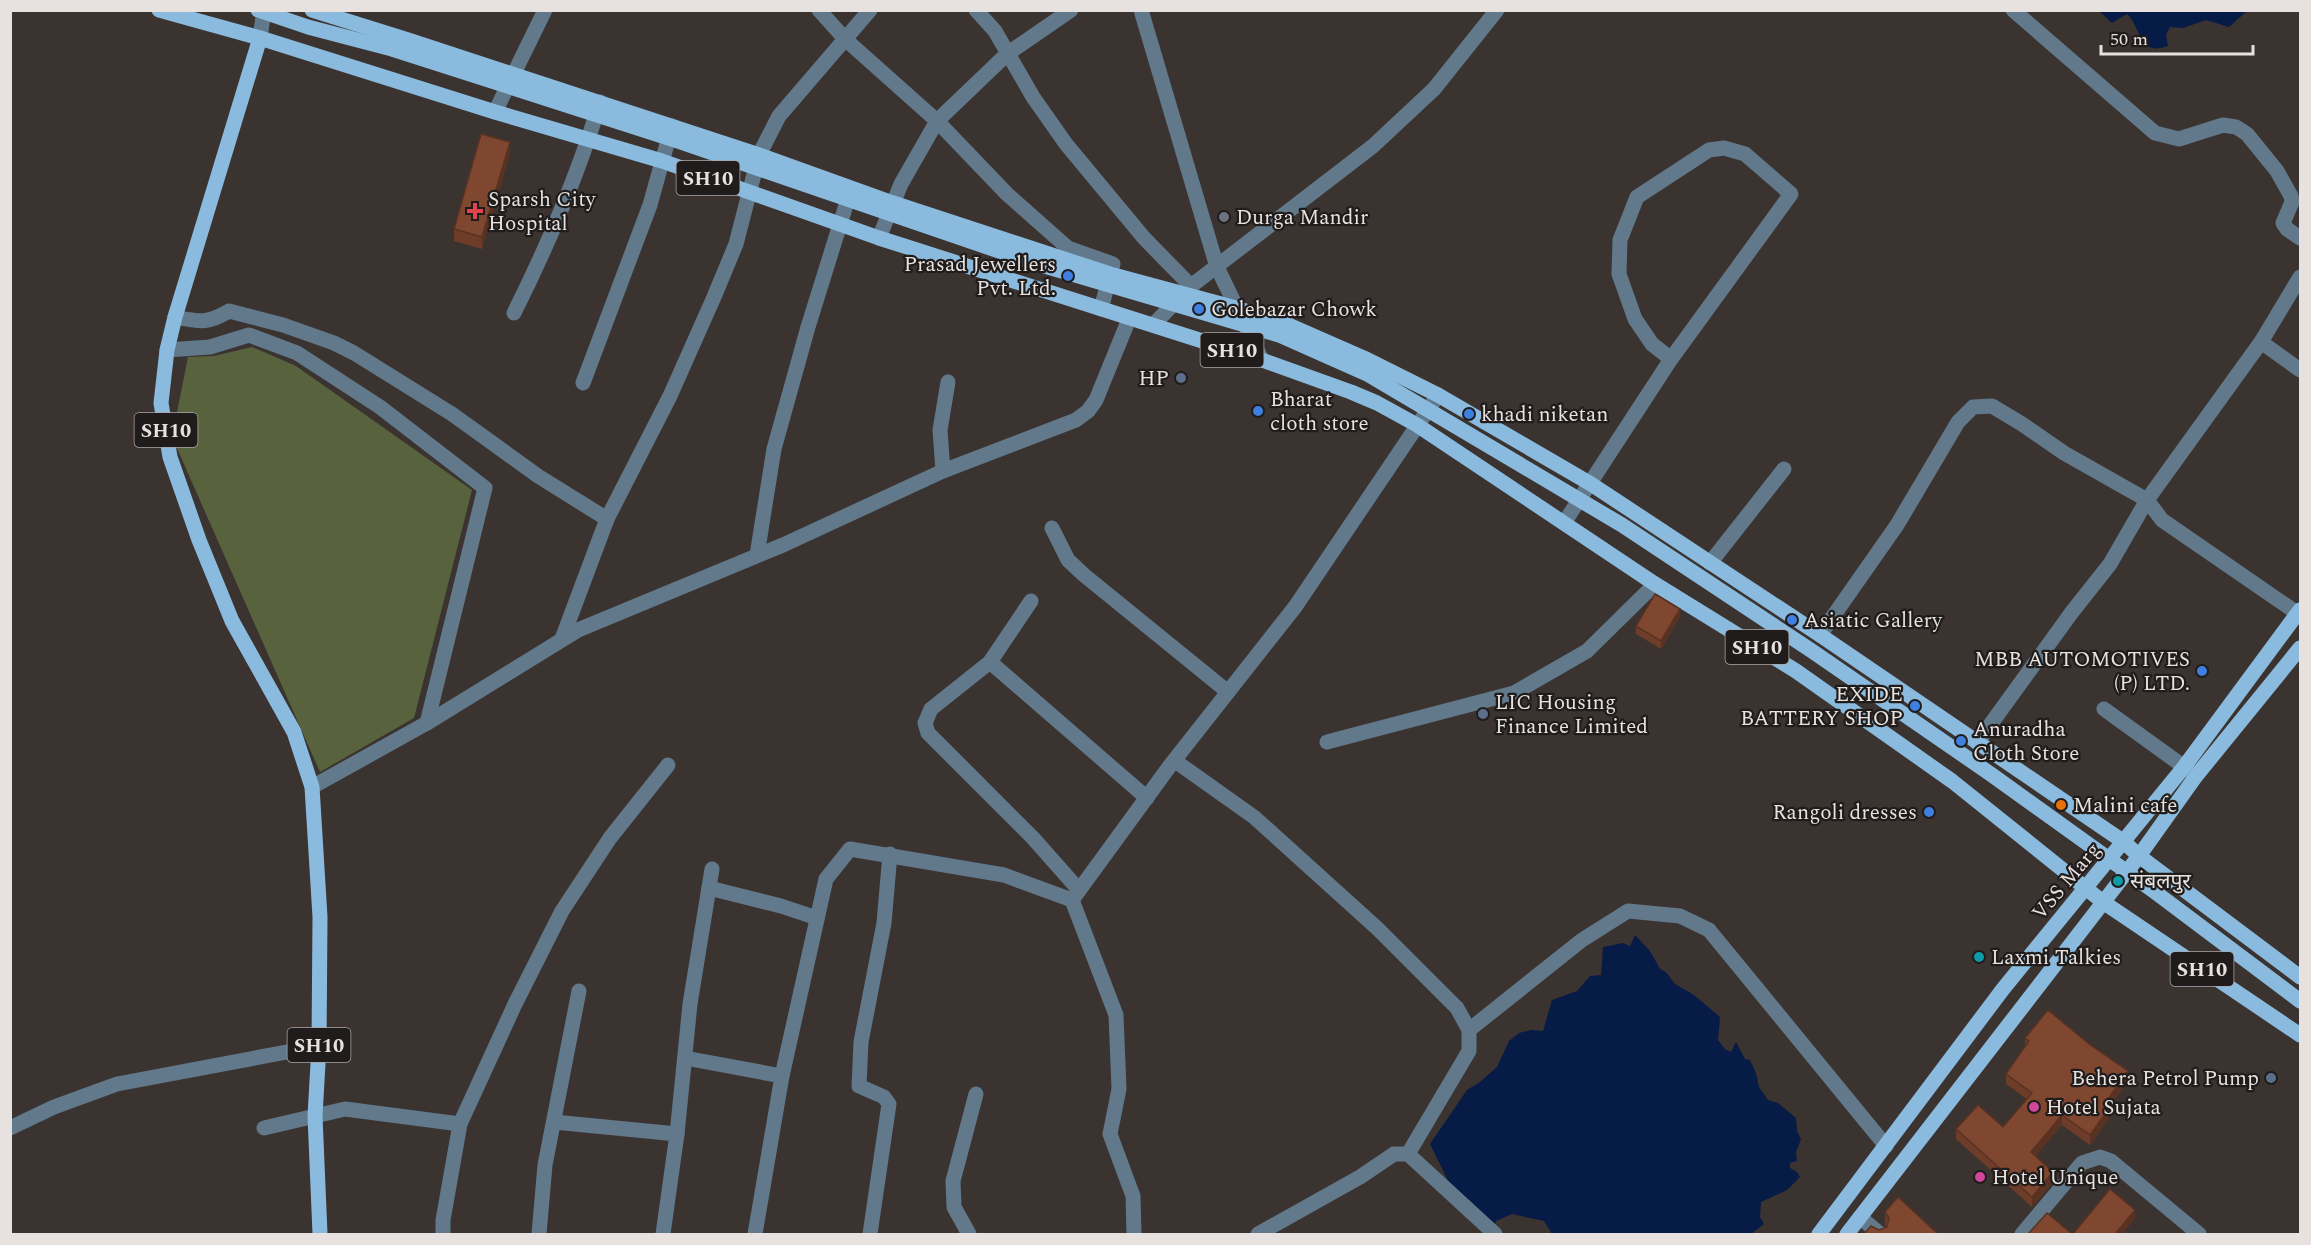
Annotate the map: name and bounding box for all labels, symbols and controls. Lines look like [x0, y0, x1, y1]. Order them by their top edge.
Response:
scale bar [2101, 18, 2252, 56]
text: 50 m [2110, 26, 2148, 53]
road number: SH10 [676, 161, 740, 195]
place label: Sparsh City Hospital [488, 184, 597, 240]
marker: Sparsh City Hospital [466, 202, 484, 220]
place label: Durga Mandir [1236, 202, 1368, 234]
marker: Durga Mandir [1217, 210, 1231, 224]
place label: Prasad Jewellers Pvt. Ltd. [904, 249, 1056, 305]
marker: Prasad Jewellers Pvt. Ltd. [1061, 269, 1075, 283]
place label: Golebazar Chowk [1211, 294, 1377, 326]
marker: Golebazar Chowk [1192, 302, 1206, 316]
road number: SH10 [1200, 333, 1264, 367]
place label: HP [1139, 363, 1169, 395]
marker: HP [1174, 371, 1188, 385]
place label: Bharat cloth store [1270, 384, 1369, 440]
place label: khadi niketan [1481, 399, 1609, 431]
marker: Bharat cloth store [1251, 404, 1265, 418]
marker: khadi niketan [1462, 407, 1476, 421]
road number: SH10 [134, 413, 198, 447]
place label: Asiatic Gallery [1804, 605, 1943, 637]
marker: Asiatic Gallery [1785, 613, 1799, 627]
road number: SH10 [1726, 630, 1788, 664]
place label: MBB AUTOMOTIVES (P) LTD. [1974, 644, 2190, 700]
marker: MBB AUTOMOTIVES (P) LTD. [2195, 664, 2209, 678]
place label: EXIDE BATTERY SHOP [1740, 679, 1903, 735]
place label: LIC Housing Finance Limited [1495, 687, 1648, 743]
marker: EXIDE BATTERY SHOP [1908, 699, 1922, 713]
marker: LIC Housing Finance Limited [1476, 707, 1490, 721]
place label: Anuradha Cloth Store [1973, 714, 2079, 770]
marker: Anuradha Cloth Store [1954, 734, 1968, 748]
place label: Malini cafe [2073, 790, 2177, 822]
place label: Rangoli dresses [1773, 797, 1917, 829]
marker: Malini cafe [2054, 798, 2068, 812]
marker: Rangoli dresses [1922, 805, 1936, 819]
street label: VSS Marg [2025, 836, 2109, 928]
place label: संबलपुर [2130, 866, 2191, 898]
marker: संबलपुर [2111, 874, 2125, 888]
place label: Laxmi Talkies [1991, 942, 2121, 974]
marker: Laxmi Talkies [1972, 950, 1986, 964]
road number: SH10 [2170, 952, 2234, 986]
road number: SH10 [288, 1028, 350, 1062]
place label: Behera Petrol Pump [2071, 1063, 2259, 1095]
marker: Behera Petrol Pump [2264, 1071, 2278, 1085]
place label: Hotel Sujata [2046, 1092, 2162, 1124]
marker: Hotel Sujata [2027, 1100, 2041, 1114]
place label: Hotel Unique [1992, 1162, 2118, 1194]
marker: Hotel Unique [1973, 1170, 1987, 1184]

